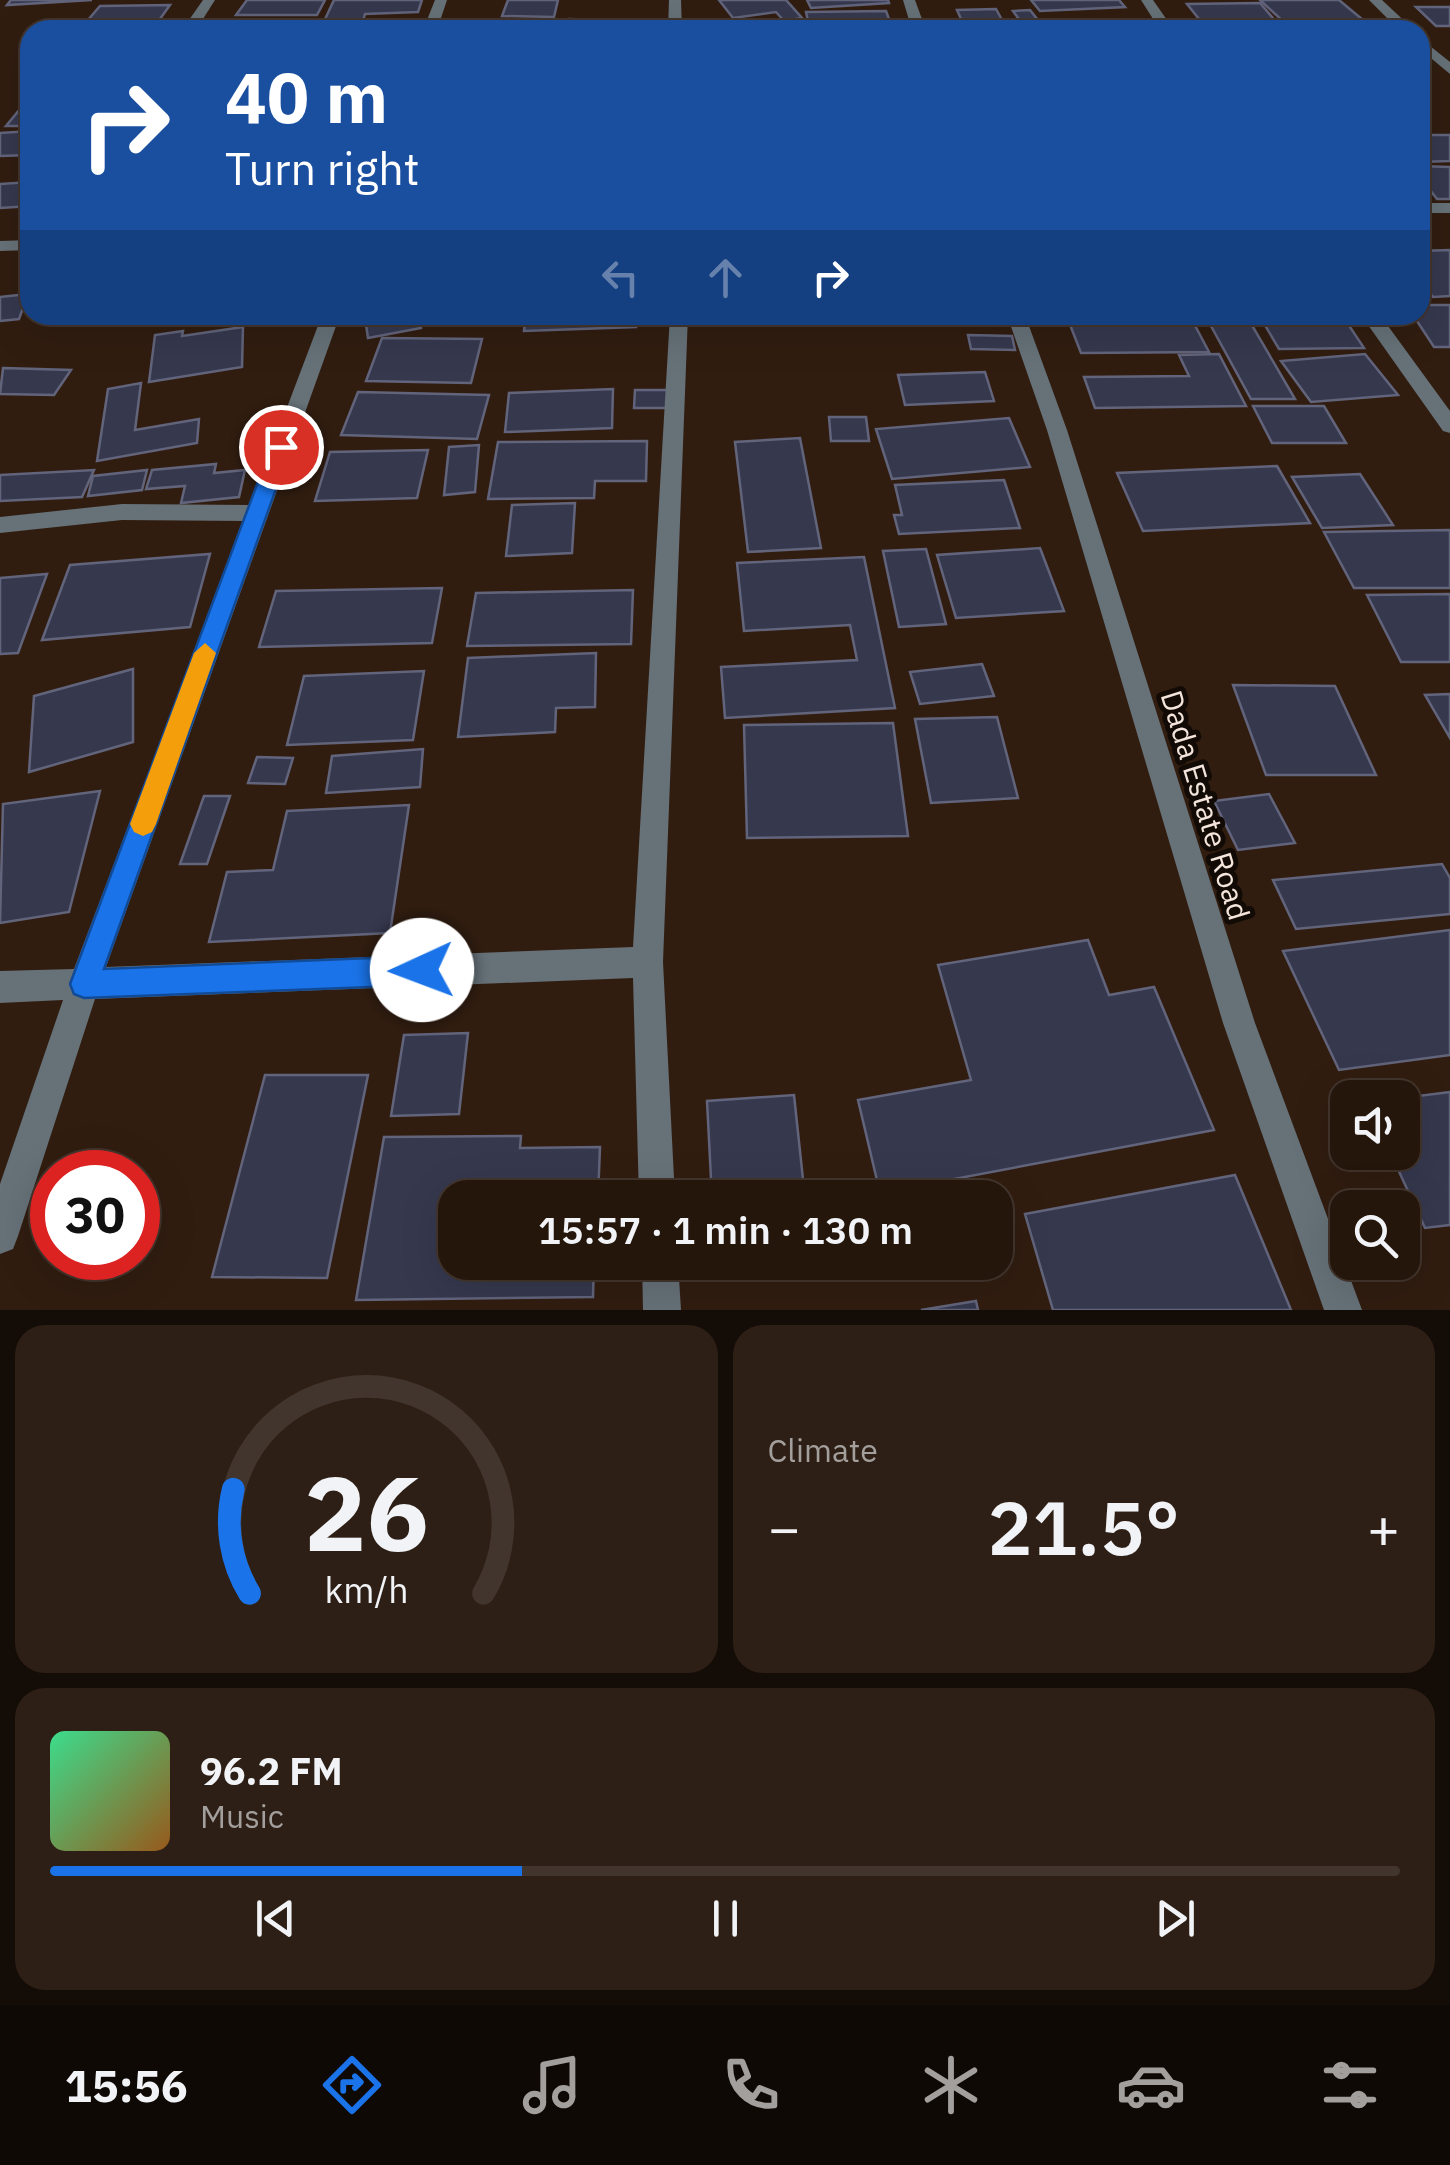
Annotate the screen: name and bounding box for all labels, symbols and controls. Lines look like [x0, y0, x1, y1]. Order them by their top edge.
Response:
text: 40 m [225, 51, 388, 142]
icon: right [60, 60, 190, 190]
text: Turn right [225, 139, 420, 197]
icon: left [593, 250, 648, 305]
icon: ahead [698, 250, 753, 305]
icon: right [803, 250, 858, 305]
pin [239, 405, 324, 490]
icon: arrive [254, 420, 309, 475]
street label: Dada Estate Road [1153, 685, 1259, 925]
position arrow [370, 918, 474, 1022]
map controls [1330, 1080, 1420, 1280]
button: sound [1330, 1080, 1420, 1170]
speed limit sign: 30 [30, 1150, 160, 1280]
button: search [1330, 1190, 1420, 1280]
text: 15:57 · 1 min · 130 m [538, 1205, 913, 1254]
text: Climate [768, 1429, 878, 1471]
text: 26 [304, 1444, 429, 1580]
text: 21.5° [987, 1478, 1180, 1576]
text: − [768, 1492, 801, 1563]
text: + [1367, 1492, 1400, 1563]
text: km/h [324, 1566, 408, 1613]
text: 96.2 FM [200, 1746, 343, 1795]
text: Music [200, 1795, 284, 1837]
icon: previous [248, 1891, 303, 1946]
icon: pause [698, 1891, 753, 1946]
icon: next [1148, 1891, 1203, 1946]
icon: directions [317, 2050, 387, 2120]
icon: music [517, 2050, 587, 2120]
icon: phone [716, 2050, 786, 2120]
icon: climate [916, 2050, 986, 2120]
icon: car [1116, 2050, 1186, 2120]
icon: filters [1315, 2050, 1385, 2120]
text: 15:56 [65, 2056, 188, 2114]

